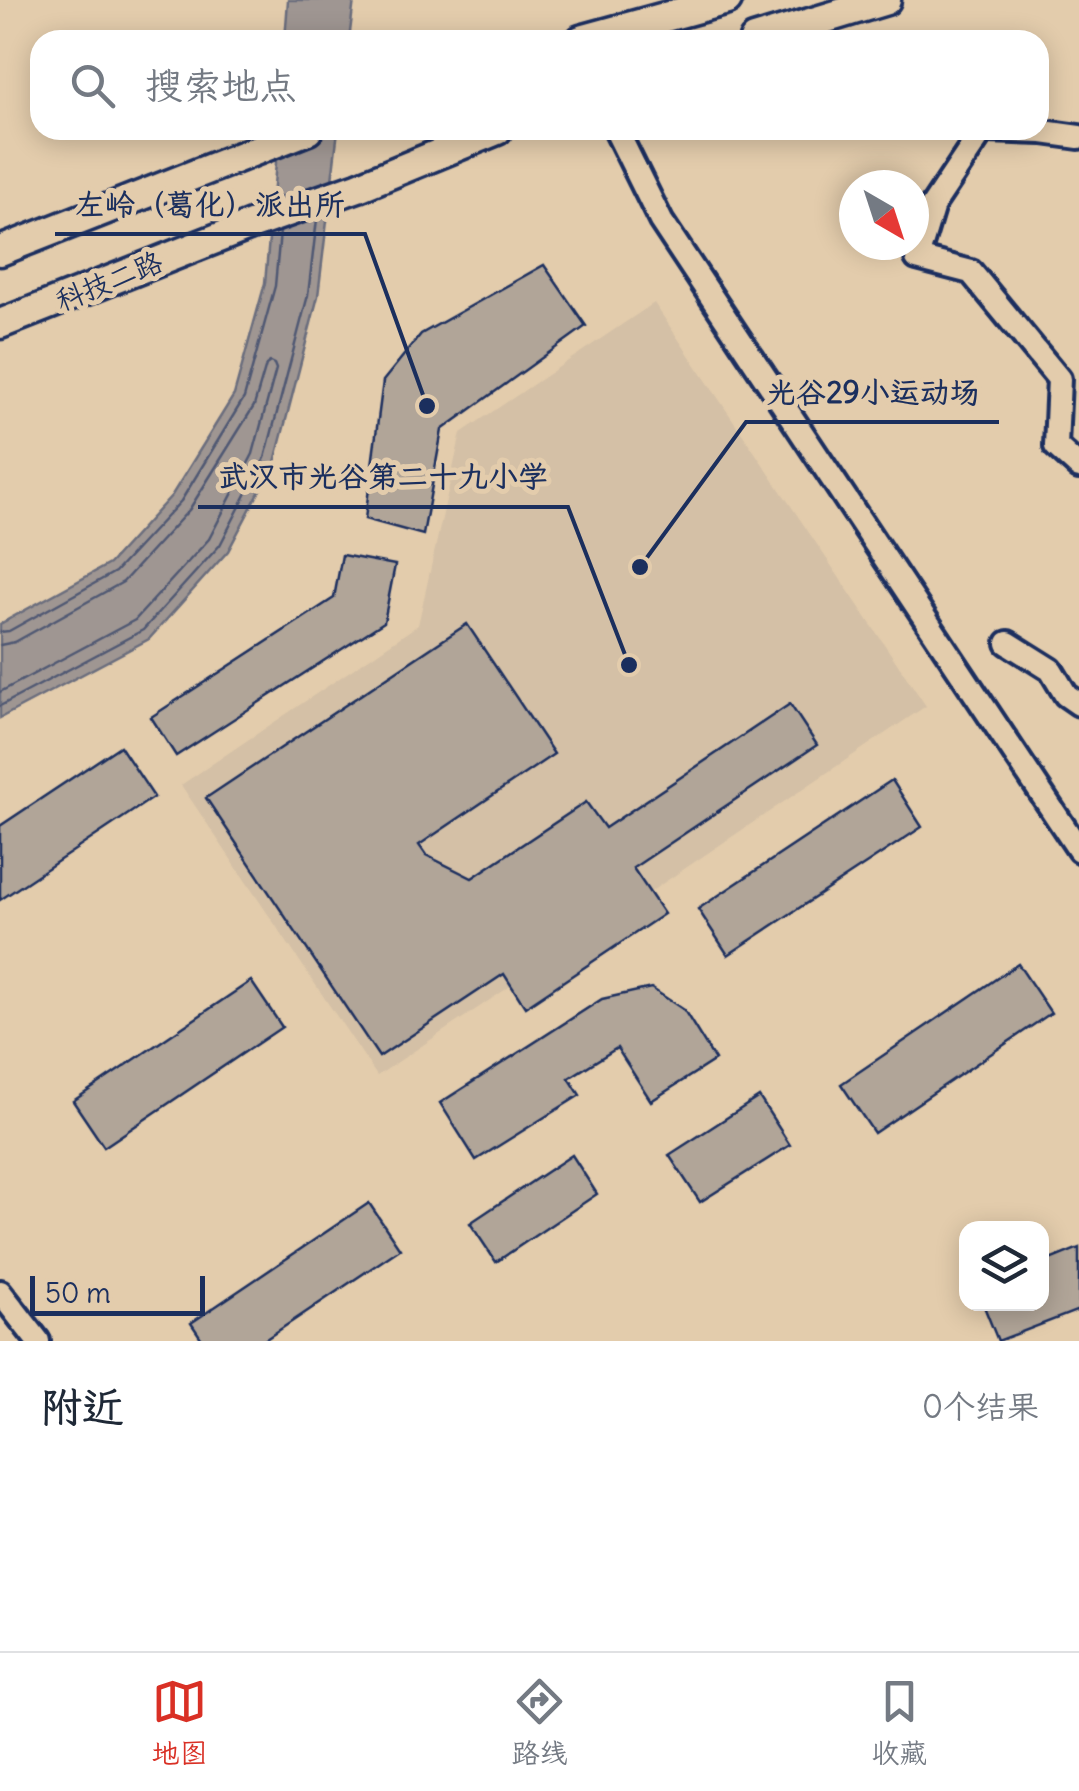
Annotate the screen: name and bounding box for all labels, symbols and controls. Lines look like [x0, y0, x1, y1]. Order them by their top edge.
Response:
search box [30, 30, 1049, 140]
icon: search [65, 58, 120, 113]
text: 搜索地点 [145, 62, 297, 109]
north arrow [839, 170, 929, 260]
callout: 左岭（葛化）派出所 [55, 174, 365, 234]
text: 左岭（葛化）派出所 [75, 185, 345, 223]
street label: 科技二路 [50, 243, 168, 319]
callout: 光谷29小运动场 [746, 362, 999, 422]
text: 光谷29小运动场 [766, 373, 980, 411]
callout: 武汉市光谷第二十九小学 [198, 447, 568, 507]
text: 武汉市光谷第二十九小学 [218, 457, 548, 495]
map controls [959, 1221, 1049, 1311]
button: layers [959, 1221, 1049, 1311]
scale bar [30, 1271, 205, 1316]
text: 50 m [45, 1275, 111, 1311]
text: 附近 [40, 1381, 124, 1433]
text: 0个结果 [922, 1386, 1039, 1427]
tab: 地图 [152, 1674, 208, 1771]
tab: 路线 [511, 1674, 567, 1771]
tab: 收藏 [871, 1674, 927, 1771]

